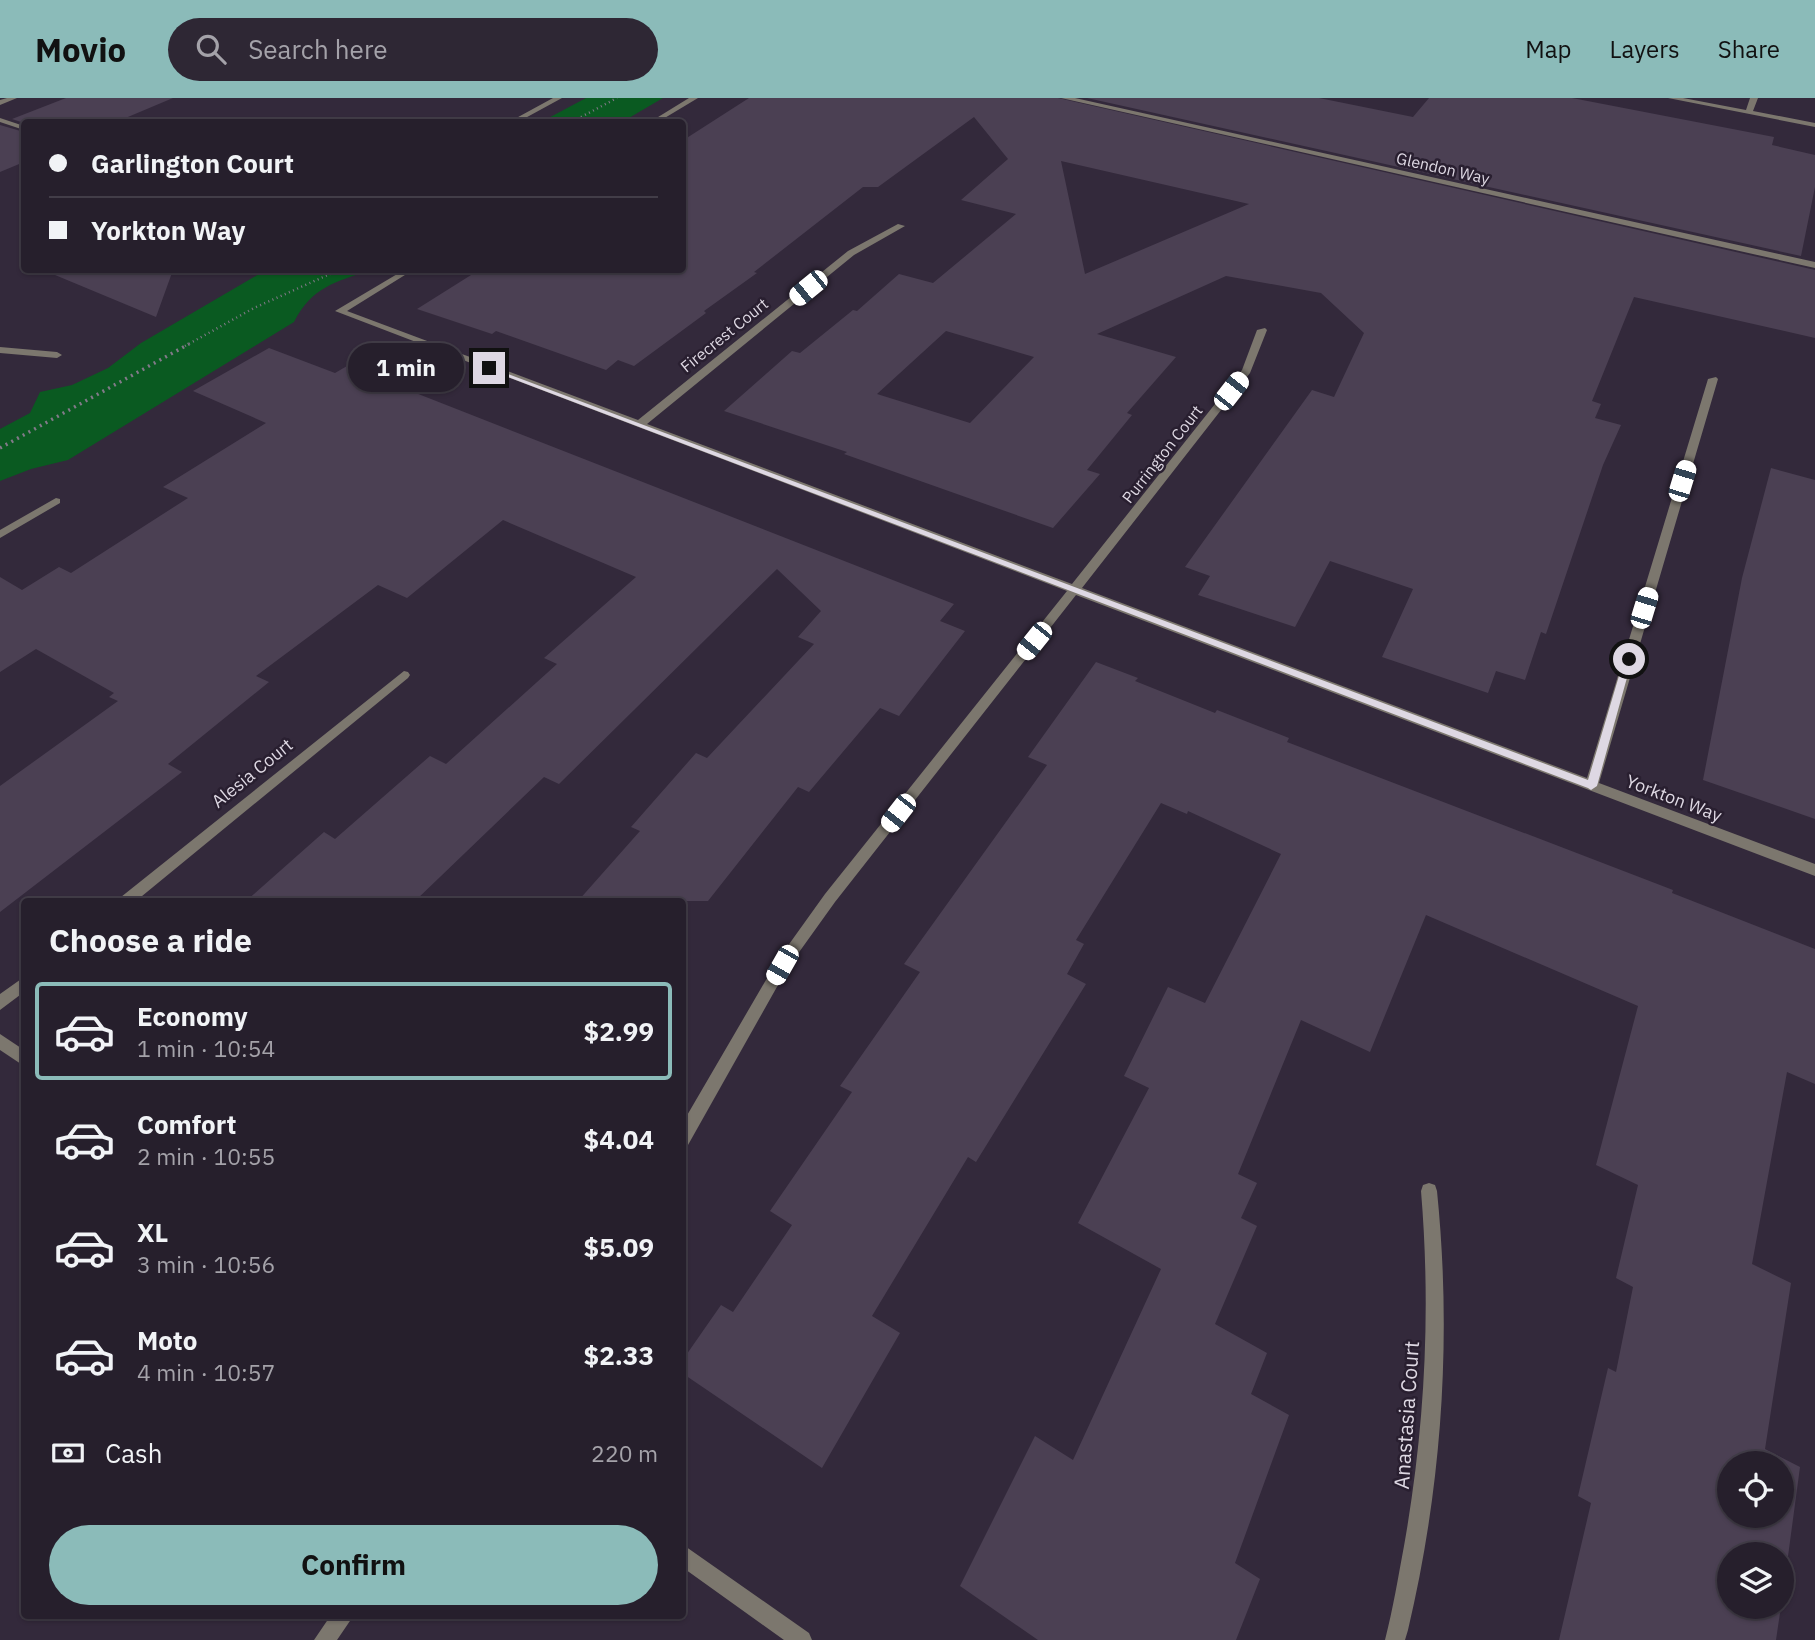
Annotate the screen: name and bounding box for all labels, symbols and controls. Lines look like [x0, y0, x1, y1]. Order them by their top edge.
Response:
search box [168, 18, 658, 81]
text: Movio [35, 28, 126, 71]
icon: search [192, 30, 230, 68]
text: Search here [248, 32, 388, 66]
text: Map [1525, 33, 1572, 65]
text: Layers [1610, 33, 1680, 65]
text: Share [1718, 33, 1780, 65]
text: Garlington Court [91, 146, 294, 180]
street label: Glendon Way [1394, 148, 1492, 188]
text: Yorkton Way [91, 213, 245, 247]
car [786, 267, 831, 309]
street label: Firecrest Court [676, 294, 772, 376]
callout: 1 min [349, 344, 464, 392]
text: 1 min [376, 352, 436, 382]
route end [473, 352, 505, 384]
car [1210, 368, 1253, 414]
street label: Purrington Court [1117, 401, 1207, 507]
car [1666, 458, 1699, 504]
car [1628, 585, 1661, 631]
car [1013, 618, 1056, 664]
route start [1613, 643, 1645, 675]
street label: Alesia Court [207, 733, 297, 813]
street label: Yorkton Way [1623, 769, 1725, 827]
car [877, 790, 920, 836]
text: Choose a ride [49, 919, 252, 961]
car [763, 942, 802, 988]
text: Economy [137, 999, 248, 1033]
icon: car [53, 1000, 116, 1063]
text: $2.99 [584, 1014, 654, 1048]
text: 1 min · 10:54 [137, 1033, 275, 1063]
text: Comfort [137, 1107, 236, 1141]
icon: car [53, 1108, 116, 1171]
text: $4.04 [584, 1122, 654, 1156]
text: 2 min · 10:55 [137, 1141, 275, 1171]
text: XL [137, 1215, 168, 1249]
icon: car [53, 1216, 116, 1279]
text: $5.09 [584, 1230, 654, 1264]
text: 3 min · 10:56 [137, 1249, 275, 1279]
text: Moto [137, 1323, 197, 1357]
icon: car [53, 1324, 116, 1387]
text: $2.33 [584, 1338, 654, 1372]
street label: Anastasia Court [1387, 1340, 1425, 1490]
text: 4 min · 10:57 [137, 1357, 275, 1387]
icon: cash [49, 1434, 87, 1472]
text: Cash [105, 1436, 162, 1470]
text: 220 m [591, 1438, 658, 1468]
map controls [1717, 1451, 1794, 1619]
button: locate [1717, 1451, 1794, 1528]
button: Confirm [49, 1525, 658, 1605]
button: layers [1717, 1542, 1794, 1619]

